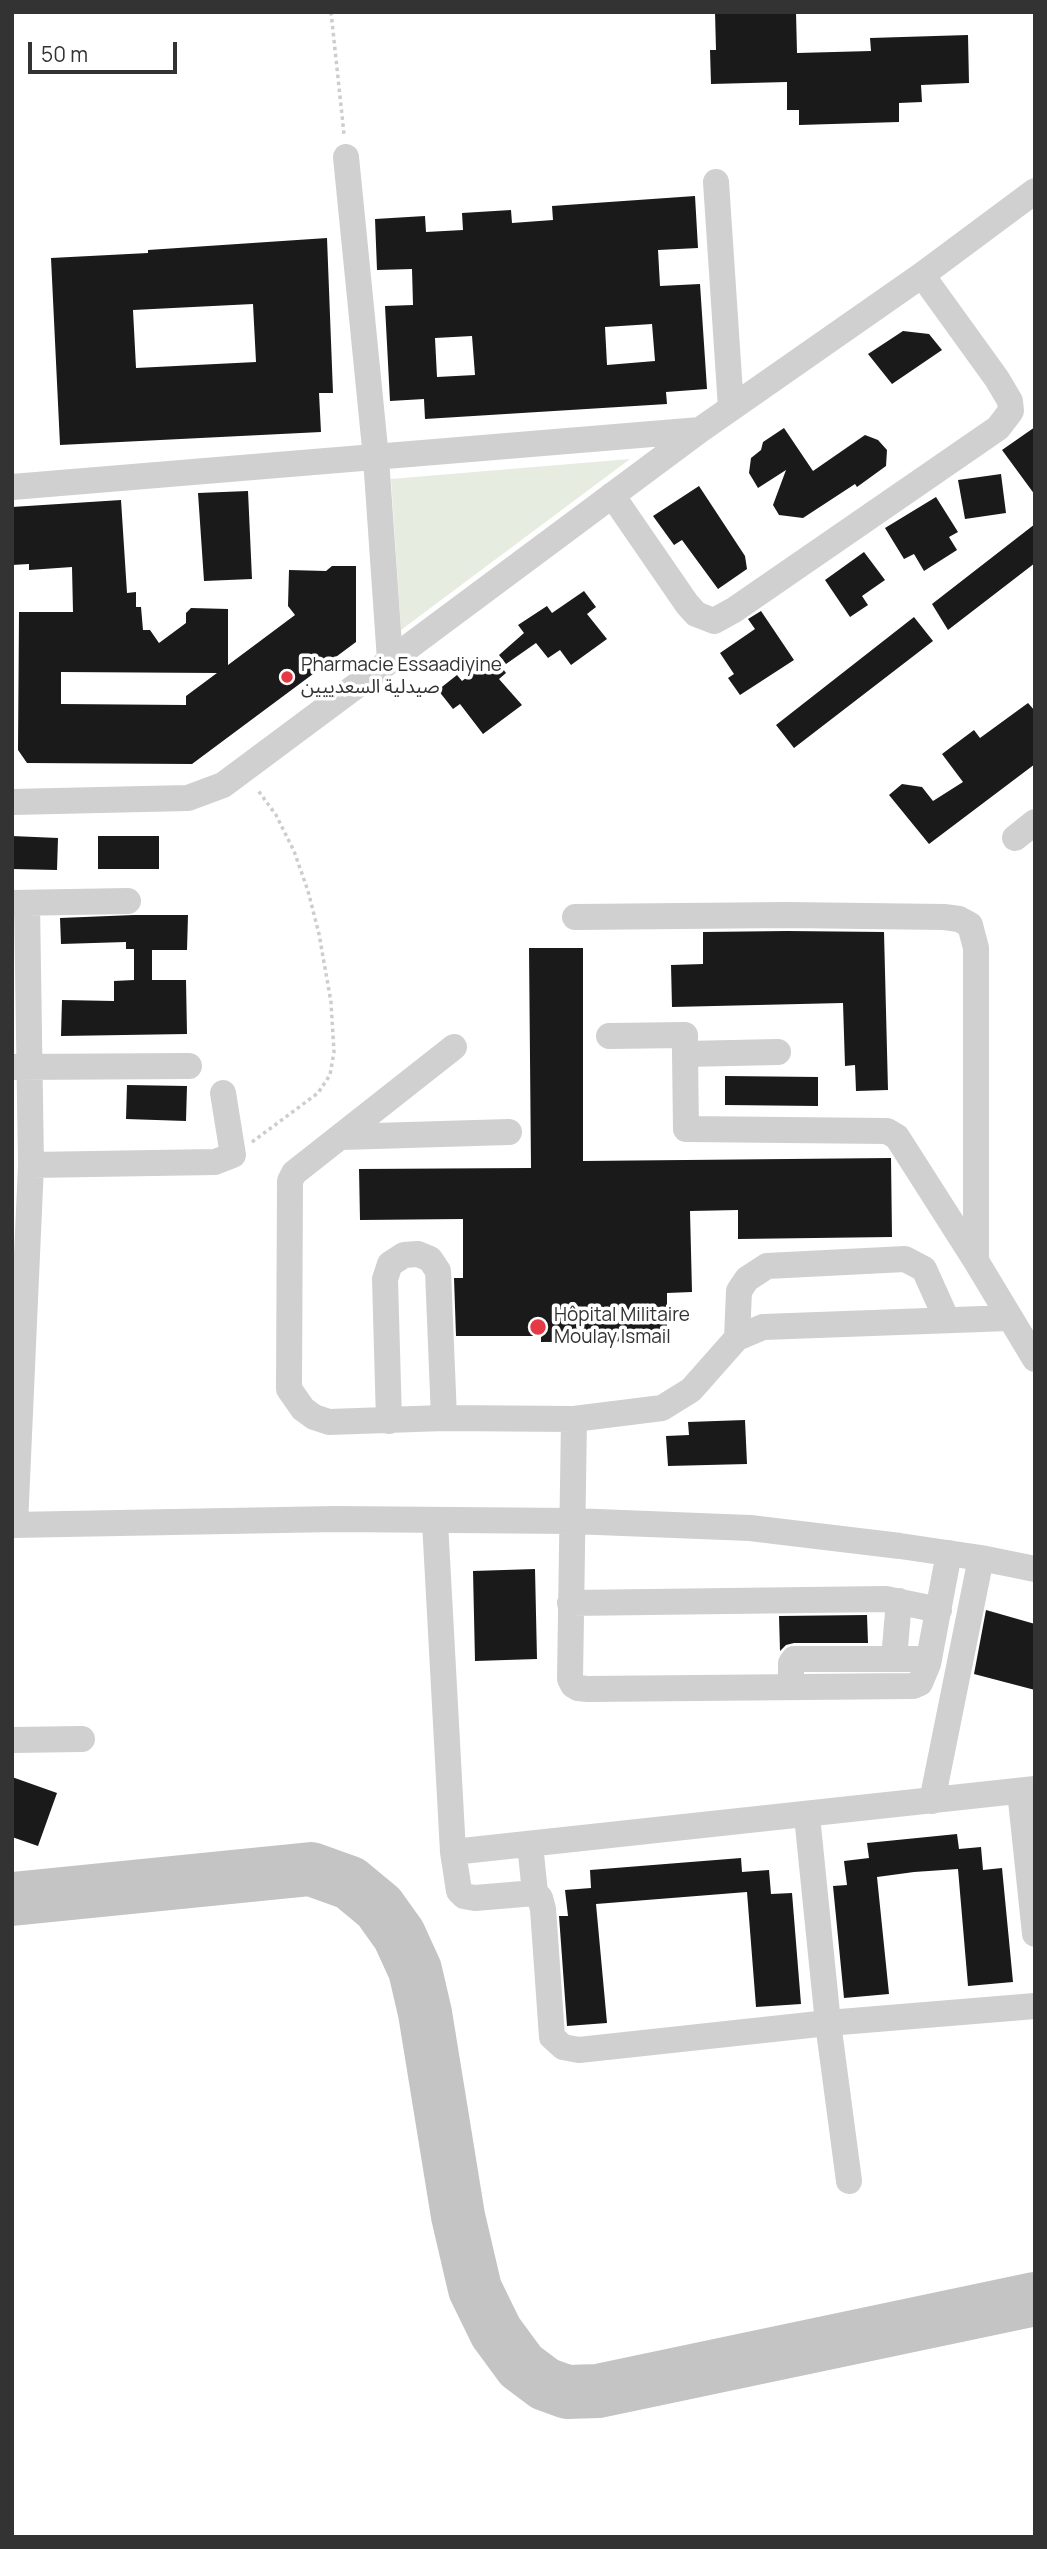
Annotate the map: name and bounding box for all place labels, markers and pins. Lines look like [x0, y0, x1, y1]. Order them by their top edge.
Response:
place label: Pharmacie Essaadiyine صيدلية السعدييين [301, 655, 502, 699]
marker: Pharmacie Essaadiyine صيدلية السعدييين [279, 669, 295, 685]
place label: Hôpital Militaire Moulay Ismail [554, 1305, 690, 1349]
marker: Hôpital Militaire Moulay Ismail [528, 1317, 548, 1337]

